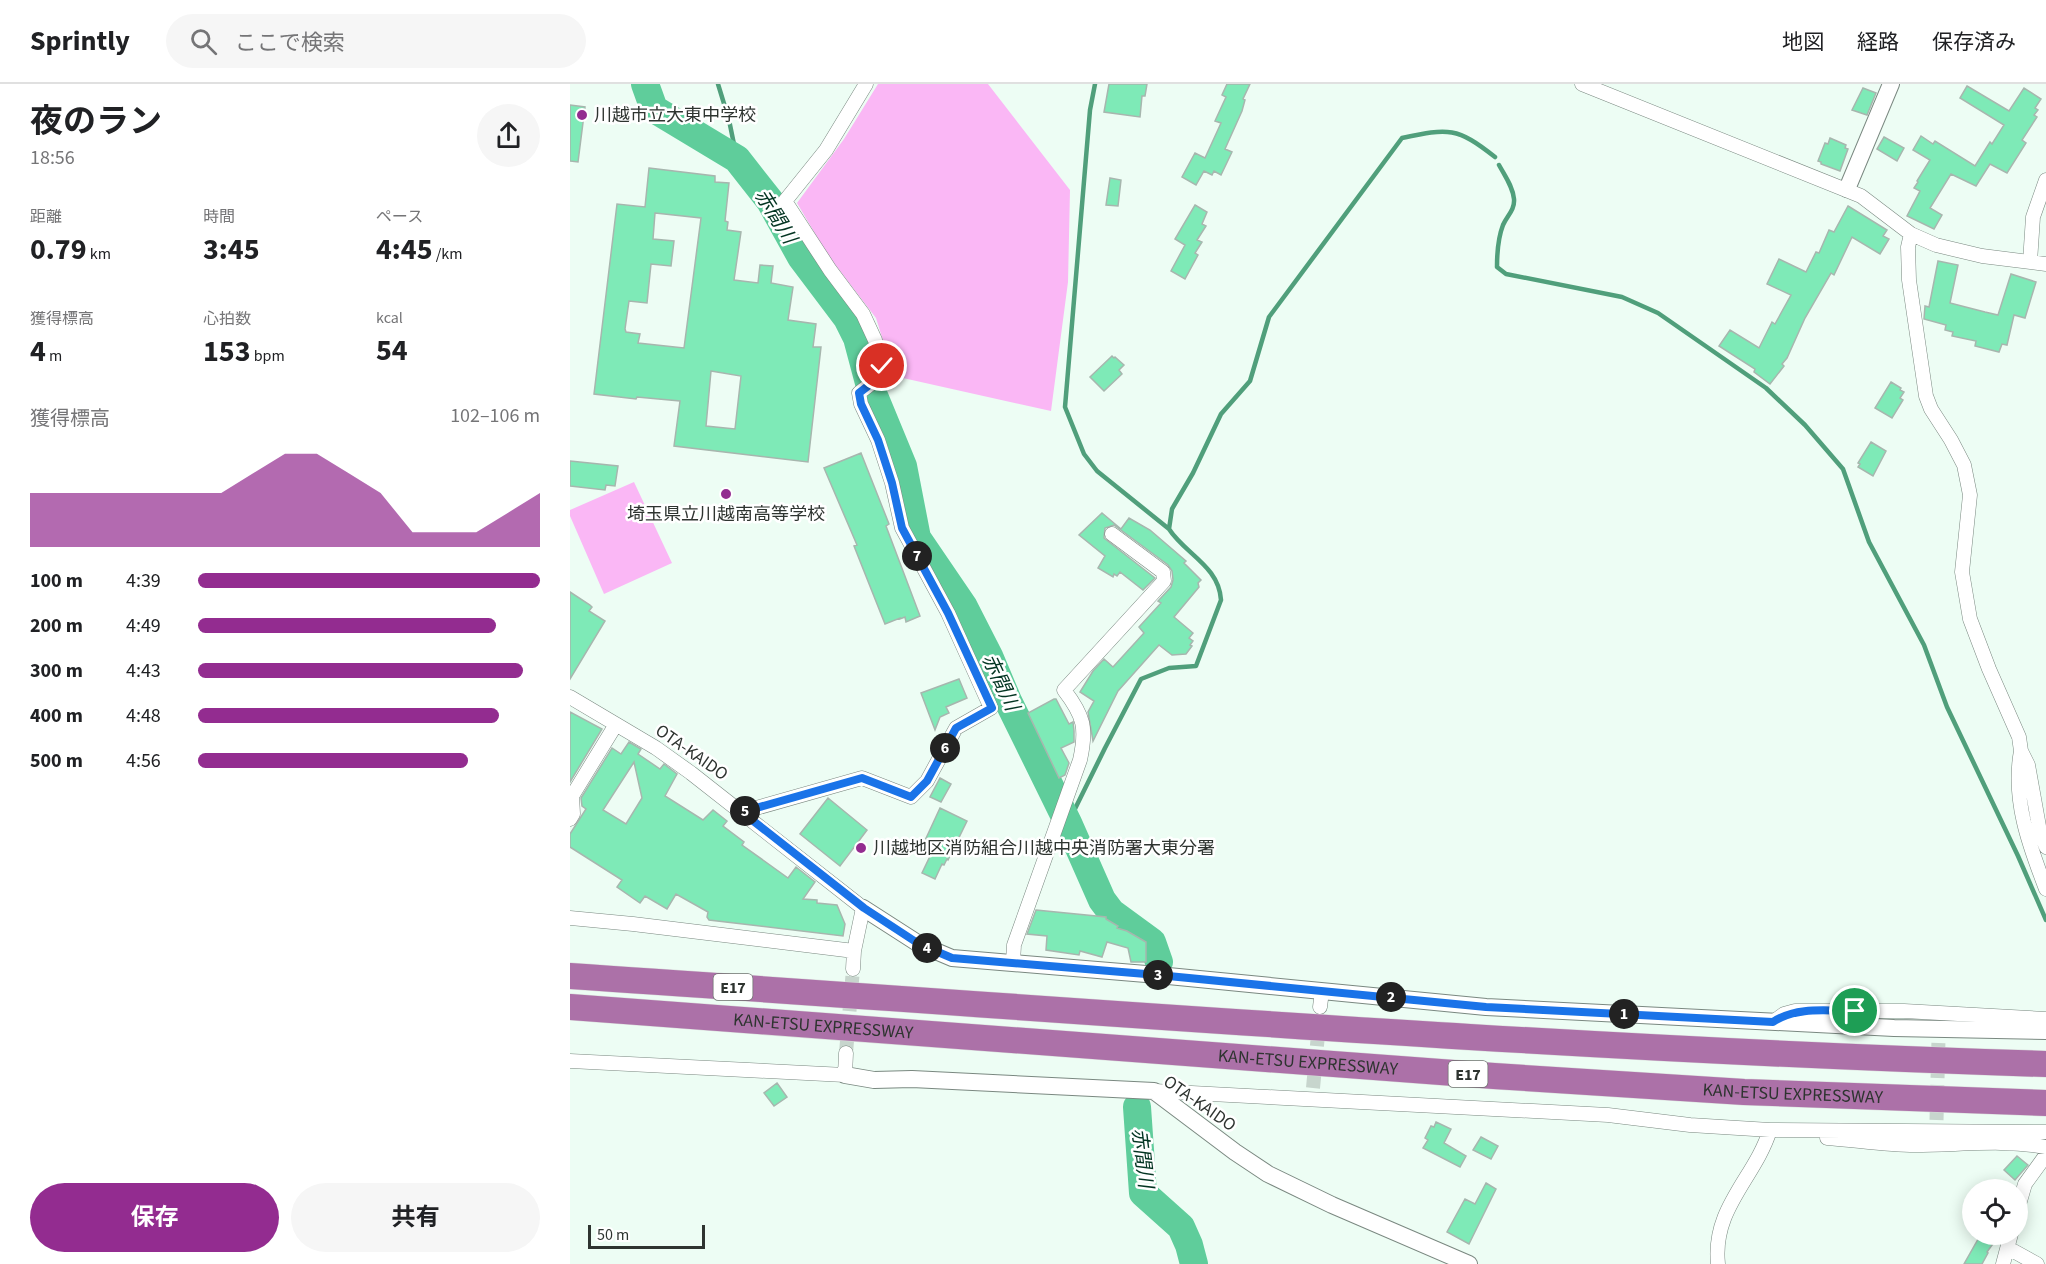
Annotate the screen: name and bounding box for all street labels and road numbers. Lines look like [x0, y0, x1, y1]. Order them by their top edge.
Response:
street label: OTA-KAIDO [650, 718, 733, 787]
road number: E17 [714, 974, 752, 1000]
street label: KAN-ETSU EXPRESSWAY [732, 1007, 915, 1046]
street label: KAN-ETSU EXPRESSWAY [1217, 1043, 1399, 1082]
road number: E17 [1448, 1061, 1488, 1087]
street label: OTA-KAIDO [1158, 1069, 1241, 1138]
street label: KAN-ETSU EXPRESSWAY [1702, 1077, 1884, 1110]

